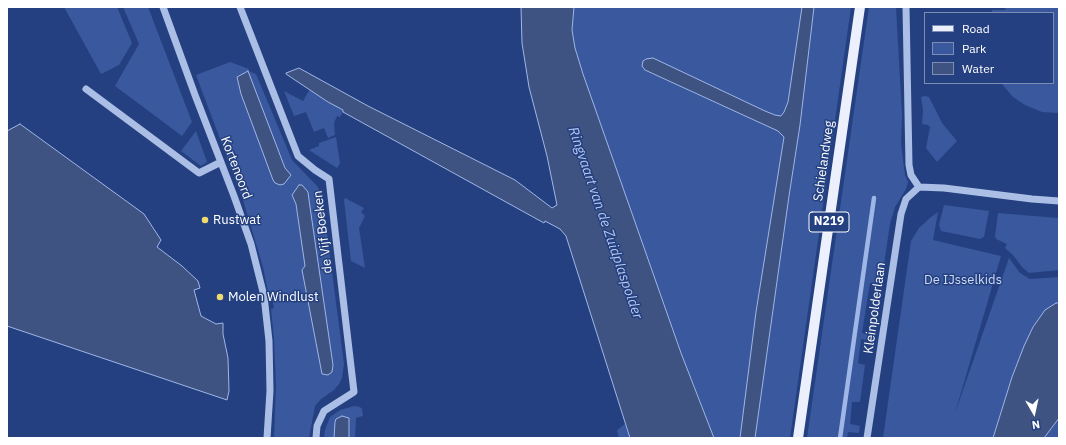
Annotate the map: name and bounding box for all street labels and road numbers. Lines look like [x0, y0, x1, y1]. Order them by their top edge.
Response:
street label: Schielandweg [811, 120, 837, 202]
street label: Kortenoord [217, 134, 255, 202]
street label: de Vijf Boeken [310, 190, 336, 274]
road number: N219 [809, 212, 849, 232]
street label: Kleinpolderlaan [861, 261, 889, 355]

